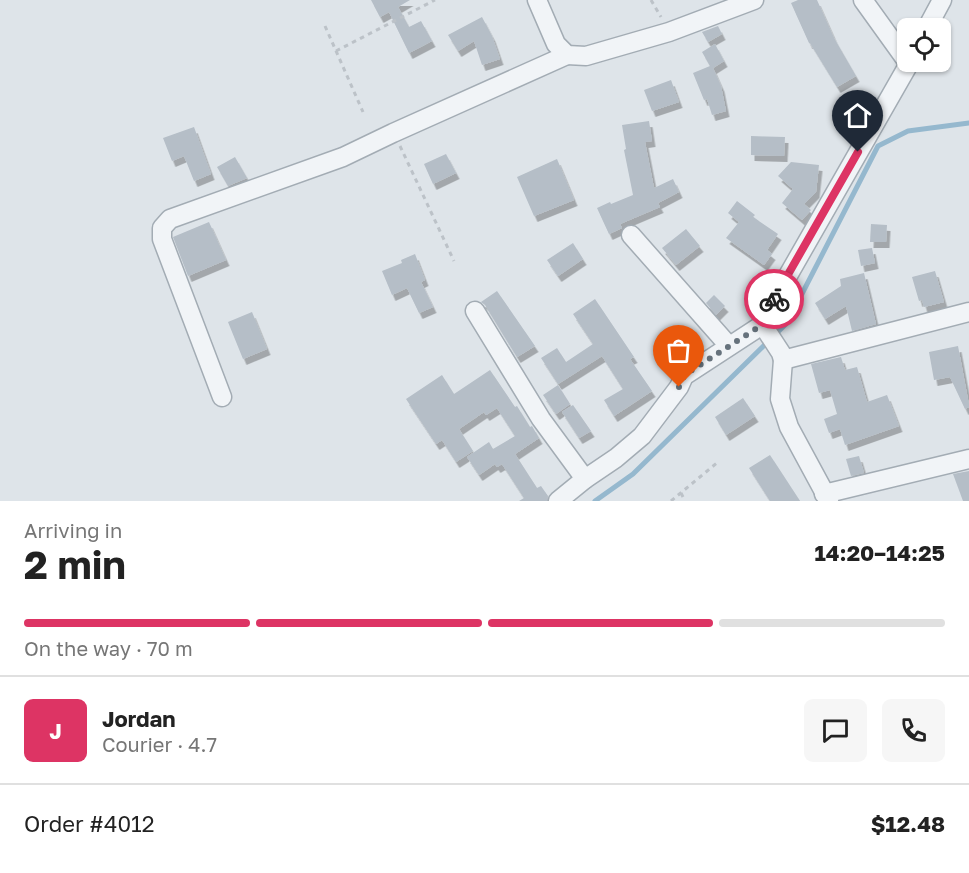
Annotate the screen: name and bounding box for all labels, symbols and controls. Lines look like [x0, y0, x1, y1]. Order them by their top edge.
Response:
map controls [897, 18, 951, 72]
button: locate [897, 18, 951, 72]
pin [832, 90, 883, 152]
icon: home [841, 99, 874, 132]
courier [744, 269, 804, 329]
icon: bike [758, 283, 791, 316]
pin [653, 325, 704, 387]
icon: bag [662, 334, 695, 367]
text: Arriving in [24, 518, 122, 542]
text: 14:20–14:25 [815, 539, 945, 566]
text: 2 min [24, 541, 126, 588]
text: On the way · 70 m [24, 636, 193, 660]
button: chat [804, 699, 867, 762]
button: phone [882, 699, 945, 762]
text: Jordan [102, 705, 176, 732]
text: J [49, 717, 62, 744]
text: Courier · 4.7 [102, 732, 217, 756]
text: Order #4012 [24, 810, 154, 837]
text: $12.48 [871, 810, 945, 837]

